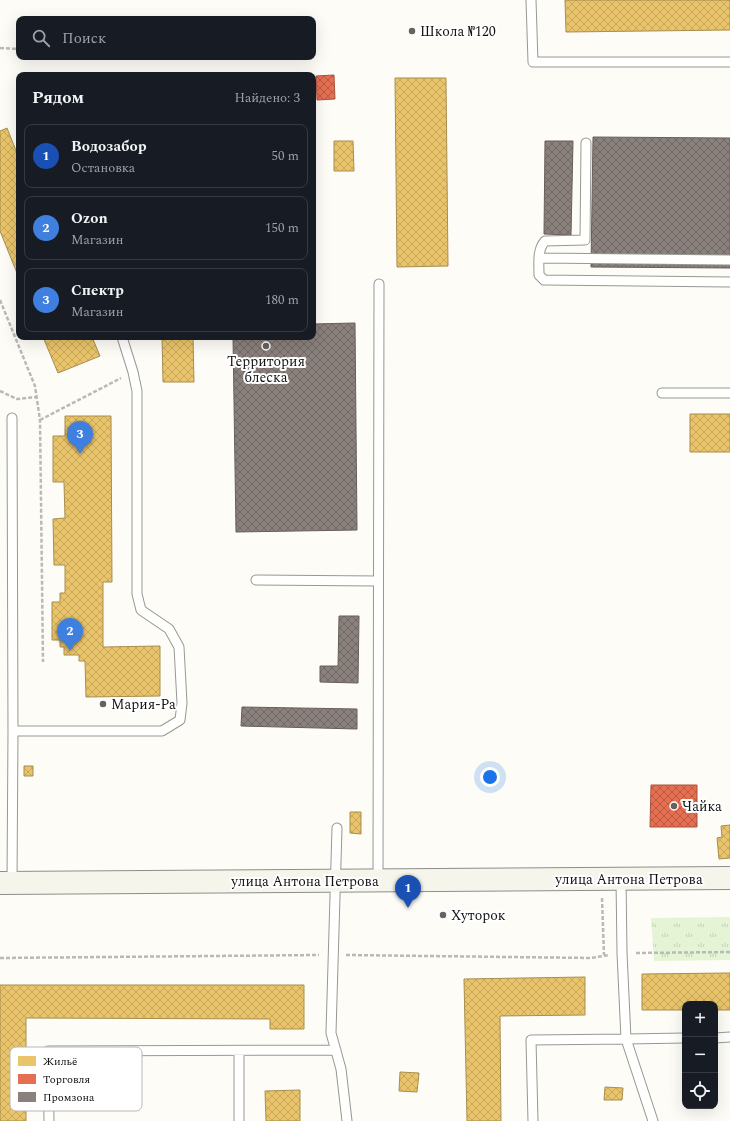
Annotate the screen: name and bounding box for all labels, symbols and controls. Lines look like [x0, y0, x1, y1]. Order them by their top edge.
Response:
search box [16, 16, 316, 60]
place label: Школа №120 [420, 21, 496, 42]
marker: Школа №120 [407, 26, 417, 36]
icon: search [30, 27, 52, 49]
text: Поиск [62, 27, 106, 50]
text: Рядом [32, 85, 84, 111]
text: Найдено: 3 [234, 88, 300, 108]
text: Водозабор [71, 135, 147, 158]
text: 1 [42, 146, 50, 166]
text: 50 m [272, 146, 299, 166]
text: Остановка [71, 158, 135, 178]
text: Ozon [71, 207, 108, 230]
text: 2 [42, 218, 50, 238]
text: 150 m [265, 218, 299, 238]
text: Магазин [71, 230, 123, 250]
text: Спектр [71, 279, 124, 302]
text: 3 [42, 290, 50, 310]
text: 180 m [265, 290, 299, 310]
text: Магазин [71, 302, 123, 322]
marker: Территория блеска [261, 341, 271, 351]
place label: Территория блеска [227, 351, 305, 388]
pin: 3 [67, 421, 93, 454]
pin: 2 [57, 618, 83, 651]
place label: Мария-Ра [111, 694, 176, 715]
marker: Мария-Ра [98, 699, 108, 709]
your location [480, 767, 500, 787]
place label: Чайка [682, 796, 722, 817]
marker: Чайка [669, 801, 679, 811]
street label: улица Антона Петрова [554, 869, 703, 890]
street label: улица Антона Петрова [230, 871, 379, 892]
pin: 1 [395, 875, 421, 908]
place label: Хуторок [451, 905, 506, 926]
marker: Хуторок [438, 910, 448, 920]
map controls [682, 1001, 718, 1109]
button: + [682, 1001, 718, 1037]
button: − [682, 1037, 718, 1073]
legend [10, 1047, 142, 1111]
text: Жильё [43, 1053, 77, 1070]
text: Торговля [43, 1071, 90, 1088]
button: locate [682, 1073, 718, 1109]
text: Промзона [43, 1089, 95, 1106]

